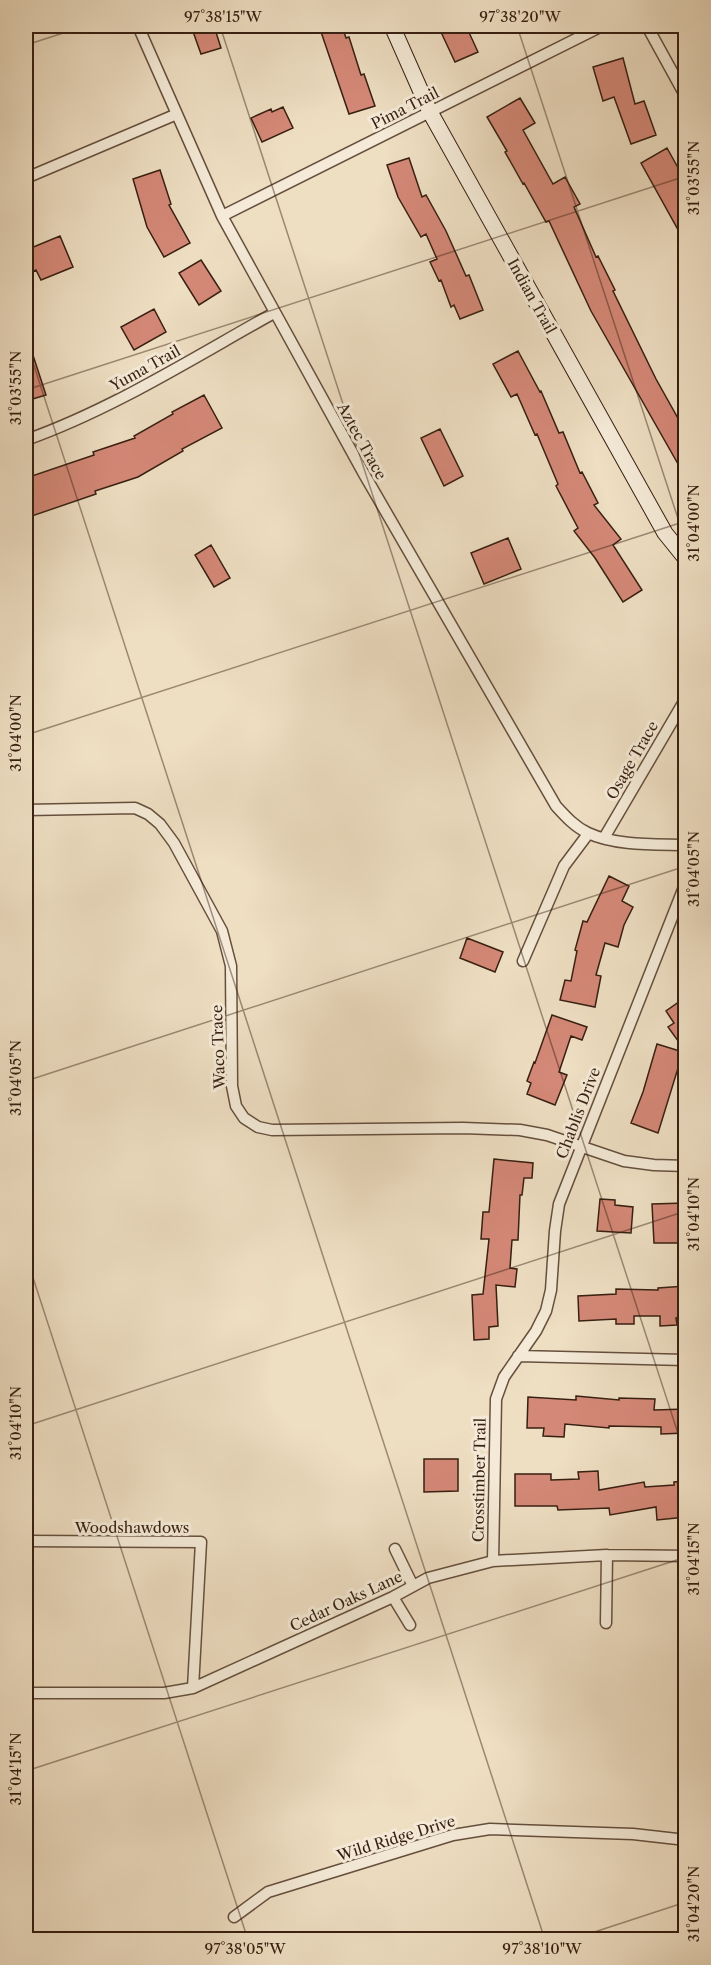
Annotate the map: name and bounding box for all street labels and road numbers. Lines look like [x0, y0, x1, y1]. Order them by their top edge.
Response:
street label: Pima Trail [368, 83, 442, 133]
street label: Indian Trail [504, 255, 561, 337]
street label: Yuma Trail [106, 341, 184, 396]
street label: Aztec Trace [333, 398, 391, 483]
street label: Osage Trace [602, 717, 662, 803]
street label: Waco Trace [207, 1004, 229, 1091]
street label: Chablis Drive [552, 1065, 604, 1161]
street label: Crosstimber Trail [468, 1417, 490, 1542]
street label: Woodshawdows [74, 1518, 189, 1537]
street label: Cedar Oaks Lane [287, 1567, 405, 1635]
street label: Wild Ridge Drive [334, 1811, 457, 1865]

